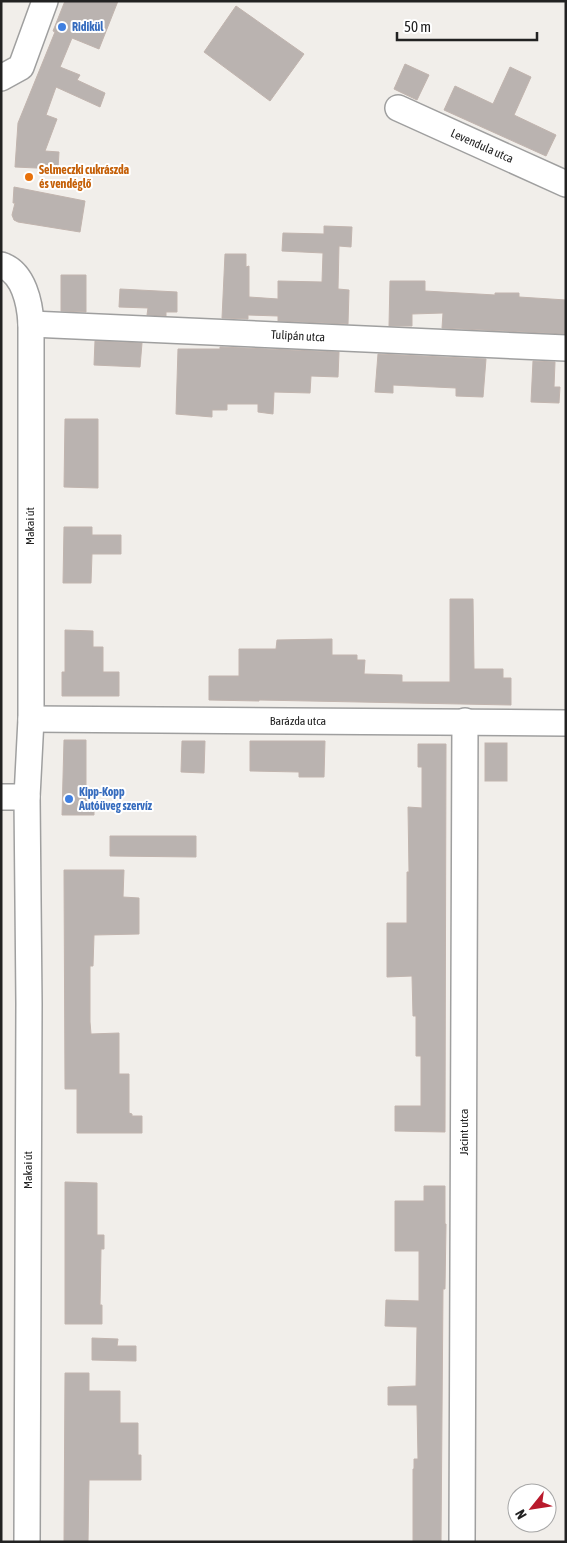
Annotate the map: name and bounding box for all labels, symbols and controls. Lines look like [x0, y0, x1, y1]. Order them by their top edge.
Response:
scale bar [397, 10, 537, 42]
text: 50 m [404, 18, 431, 35]
place label: Ridikül [72, 20, 104, 34]
marker: Ridikül [56, 21, 68, 33]
street label: Levendula utca [448, 126, 516, 166]
place label: Selmeczki cukrászda és vendéglő [39, 163, 130, 191]
marker: Selmeczki cukrászda és vendéglő [23, 171, 35, 183]
street label: Tulipán utca [271, 328, 325, 344]
street label: Makai út [23, 506, 37, 545]
street label: Barázda utca [270, 714, 326, 728]
place label: Kipp-Kopp Autóüveg szervíz [78, 785, 153, 813]
marker: Kipp-Kopp Autóüveg szervíz [63, 793, 75, 805]
street label: Jácint utca [457, 1109, 471, 1155]
street label: Makai út [21, 1150, 35, 1189]
north arrow [507, 1483, 557, 1533]
text: N [512, 1507, 530, 1522]

